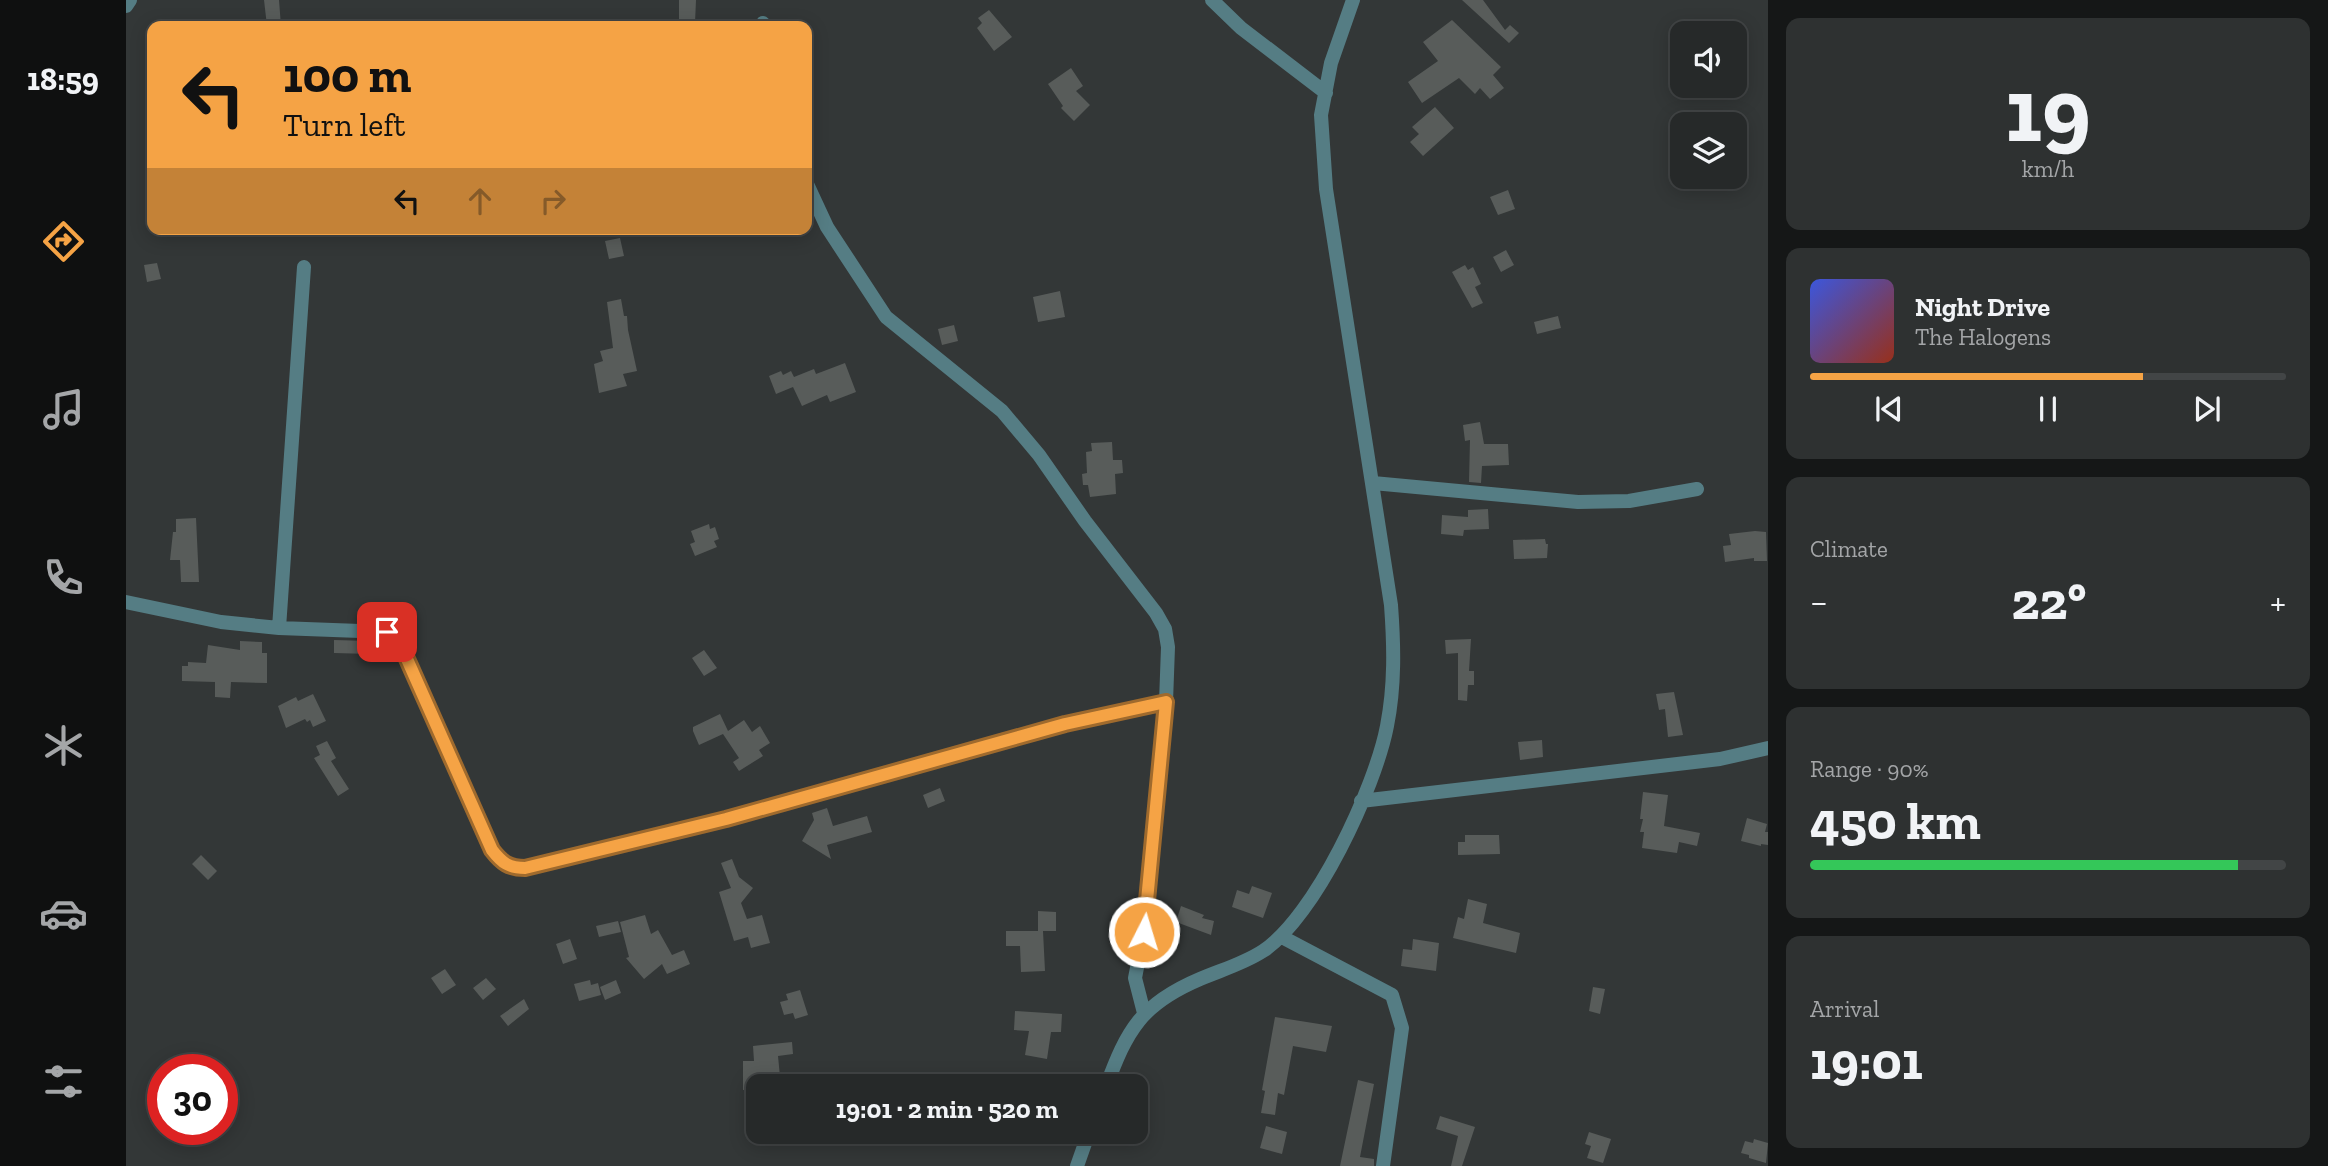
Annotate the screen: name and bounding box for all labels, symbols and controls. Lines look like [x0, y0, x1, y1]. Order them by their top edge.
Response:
map controls [1670, 21, 1747, 189]
button: sound [1670, 21, 1747, 98]
text: 100 m [283, 46, 411, 105]
icon: left [168, 49, 259, 140]
text: 19 [2005, 55, 2091, 164]
text: 18:59 [27, 60, 99, 98]
text: Turn left [283, 106, 405, 144]
button: layers [1670, 112, 1747, 189]
text: km/h [2022, 155, 2074, 183]
icon: left [388, 182, 426, 220]
icon: ahead [461, 182, 499, 220]
icon: right [534, 182, 572, 220]
icon: directions [39, 217, 88, 266]
text: Night Drive [1915, 291, 2050, 323]
text: The Halogens [1915, 323, 2051, 351]
icon: music [39, 385, 88, 434]
icon: previous [1870, 390, 1908, 428]
icon: pause [2029, 390, 2067, 428]
icon: next [2188, 390, 2226, 428]
text: Climate [1810, 535, 1888, 563]
icon: phone [39, 553, 88, 602]
text: 22° [2012, 570, 2086, 632]
text: − [1810, 579, 1828, 625]
text: + [2270, 579, 2286, 625]
pin [357, 602, 417, 662]
icon: arrive [368, 613, 406, 651]
icon: climate [39, 721, 88, 770]
text: Range · 90% [1810, 755, 1929, 783]
text: 450 km [1810, 790, 1981, 852]
icon: car [39, 889, 88, 938]
position arrow [1107, 895, 1181, 969]
text: Arrival [1810, 995, 1879, 1023]
text: 19:01 [1810, 1030, 1923, 1092]
speed limit sign: 30 [147, 1054, 238, 1145]
icon: filters [39, 1057, 88, 1106]
text: 19:01 · 2 min · 520 m [836, 1093, 1058, 1125]

